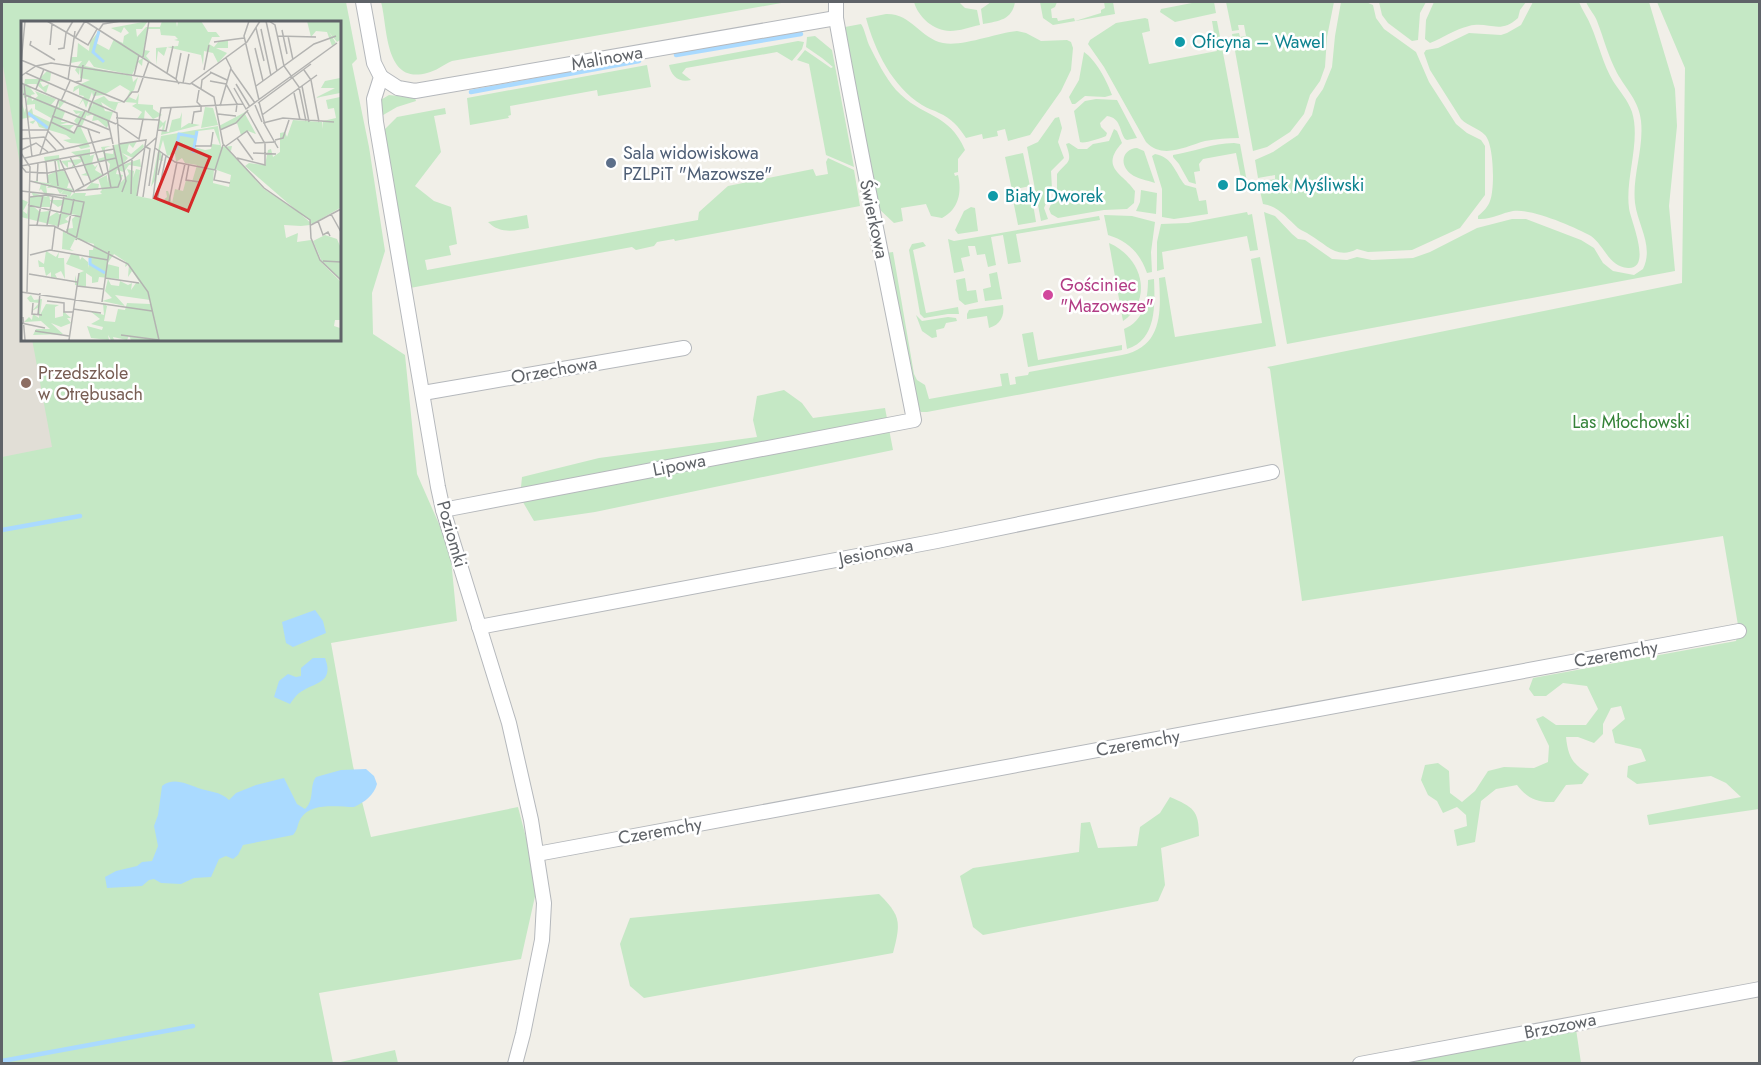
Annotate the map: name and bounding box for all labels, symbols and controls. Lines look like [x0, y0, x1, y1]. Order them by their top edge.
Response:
inset map [21, 21, 340, 340]
place label: Oficyna – Wawel [1192, 29, 1325, 55]
marker: Oficyna – Wawel [1173, 35, 1187, 49]
street label: Malinowa [569, 39, 645, 77]
place label: Sala widowiskowa PZLPiT "Mazowsze" [623, 140, 772, 187]
marker: Sala widowiskowa PZLPiT "Mazowsze" [604, 156, 618, 170]
place label: Domek Myśliwski [1235, 172, 1364, 198]
street label: Świerkowa [853, 177, 895, 261]
marker: Domek Myśliwski [1216, 178, 1230, 192]
place label: Biały Dworek [1005, 183, 1103, 209]
marker: Biały Dworek [986, 189, 1000, 203]
place label: Gościniec "Mazowsze" [1060, 272, 1154, 319]
marker: Gościniec "Mazowsze" [1041, 288, 1055, 302]
street label: Orzechowa [509, 350, 599, 390]
place label: Przedszkole w Otrębusach [38, 360, 143, 407]
marker: Przedszkole w Otrębusach [19, 376, 33, 390]
park label: Las Młochowski [1572, 409, 1690, 435]
street label: Lipowa [650, 447, 708, 483]
street label: Poziomki [430, 498, 474, 570]
street label: Jesionowa [835, 532, 915, 572]
street label: Czeremchy [1572, 634, 1660, 674]
street label: Czeremchy [1094, 723, 1182, 763]
street label: Czeremchy [616, 811, 704, 851]
street label: Brzozowa [1522, 1006, 1598, 1046]

